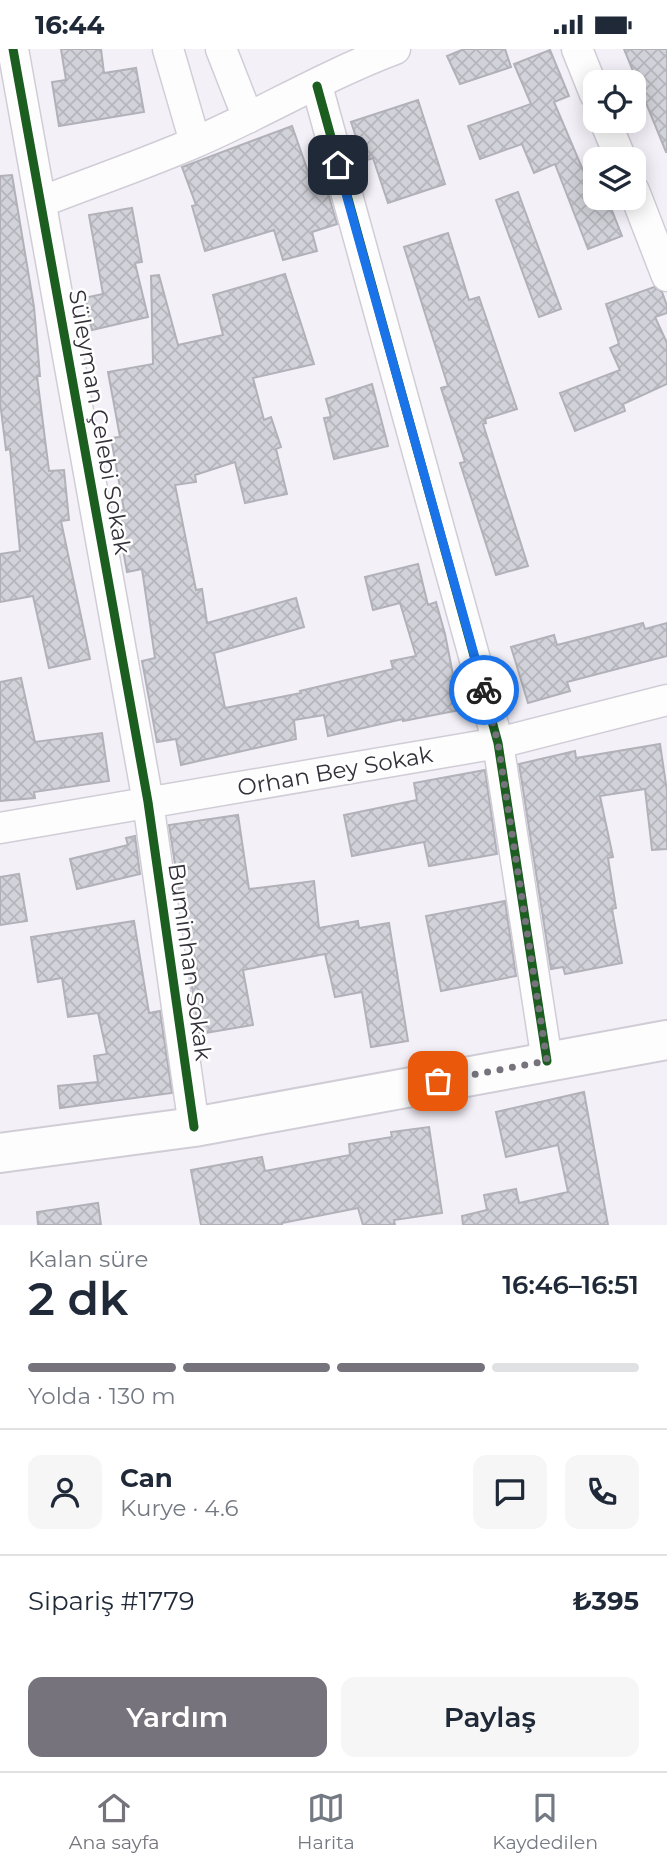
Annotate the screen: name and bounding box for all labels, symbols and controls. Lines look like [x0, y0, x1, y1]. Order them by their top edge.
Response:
text: 16:44 [35, 9, 104, 41]
map controls [583, 70, 646, 210]
button: locate [583, 70, 646, 133]
pin [308, 135, 368, 195]
icon: home [319, 146, 357, 184]
button: layers [583, 147, 646, 210]
street label: Süleyman Çelebi Sokak [63, 287, 137, 557]
courier [449, 655, 519, 725]
icon: bike [465, 671, 503, 709]
street label: Orhan Bey Sokak [235, 740, 435, 802]
street label: Buminhan Sokak [162, 861, 218, 1063]
pin [408, 1051, 468, 1111]
icon: bag [419, 1062, 457, 1100]
text: Kalan süre [28, 1245, 148, 1273]
text: 16:46–16:51 [502, 1269, 639, 1301]
text: 2 dk [28, 1270, 128, 1327]
text: Yolda · 130 m [28, 1382, 176, 1410]
button: person [28, 1455, 102, 1529]
button: chat [473, 1455, 547, 1529]
button: phone [565, 1455, 639, 1529]
text: Can [120, 1462, 173, 1494]
text: Kurye · 4.6 [120, 1494, 239, 1522]
text: Sipariş #1779 [28, 1585, 195, 1617]
text: ₺395 [573, 1585, 639, 1617]
button: Yardım [28, 1677, 327, 1757]
button: Paylaş [341, 1677, 639, 1757]
tab: Ana sayfa [69, 1789, 159, 1854]
tab: Harita [297, 1789, 355, 1854]
tab: Kaydedilen [492, 1789, 598, 1854]

